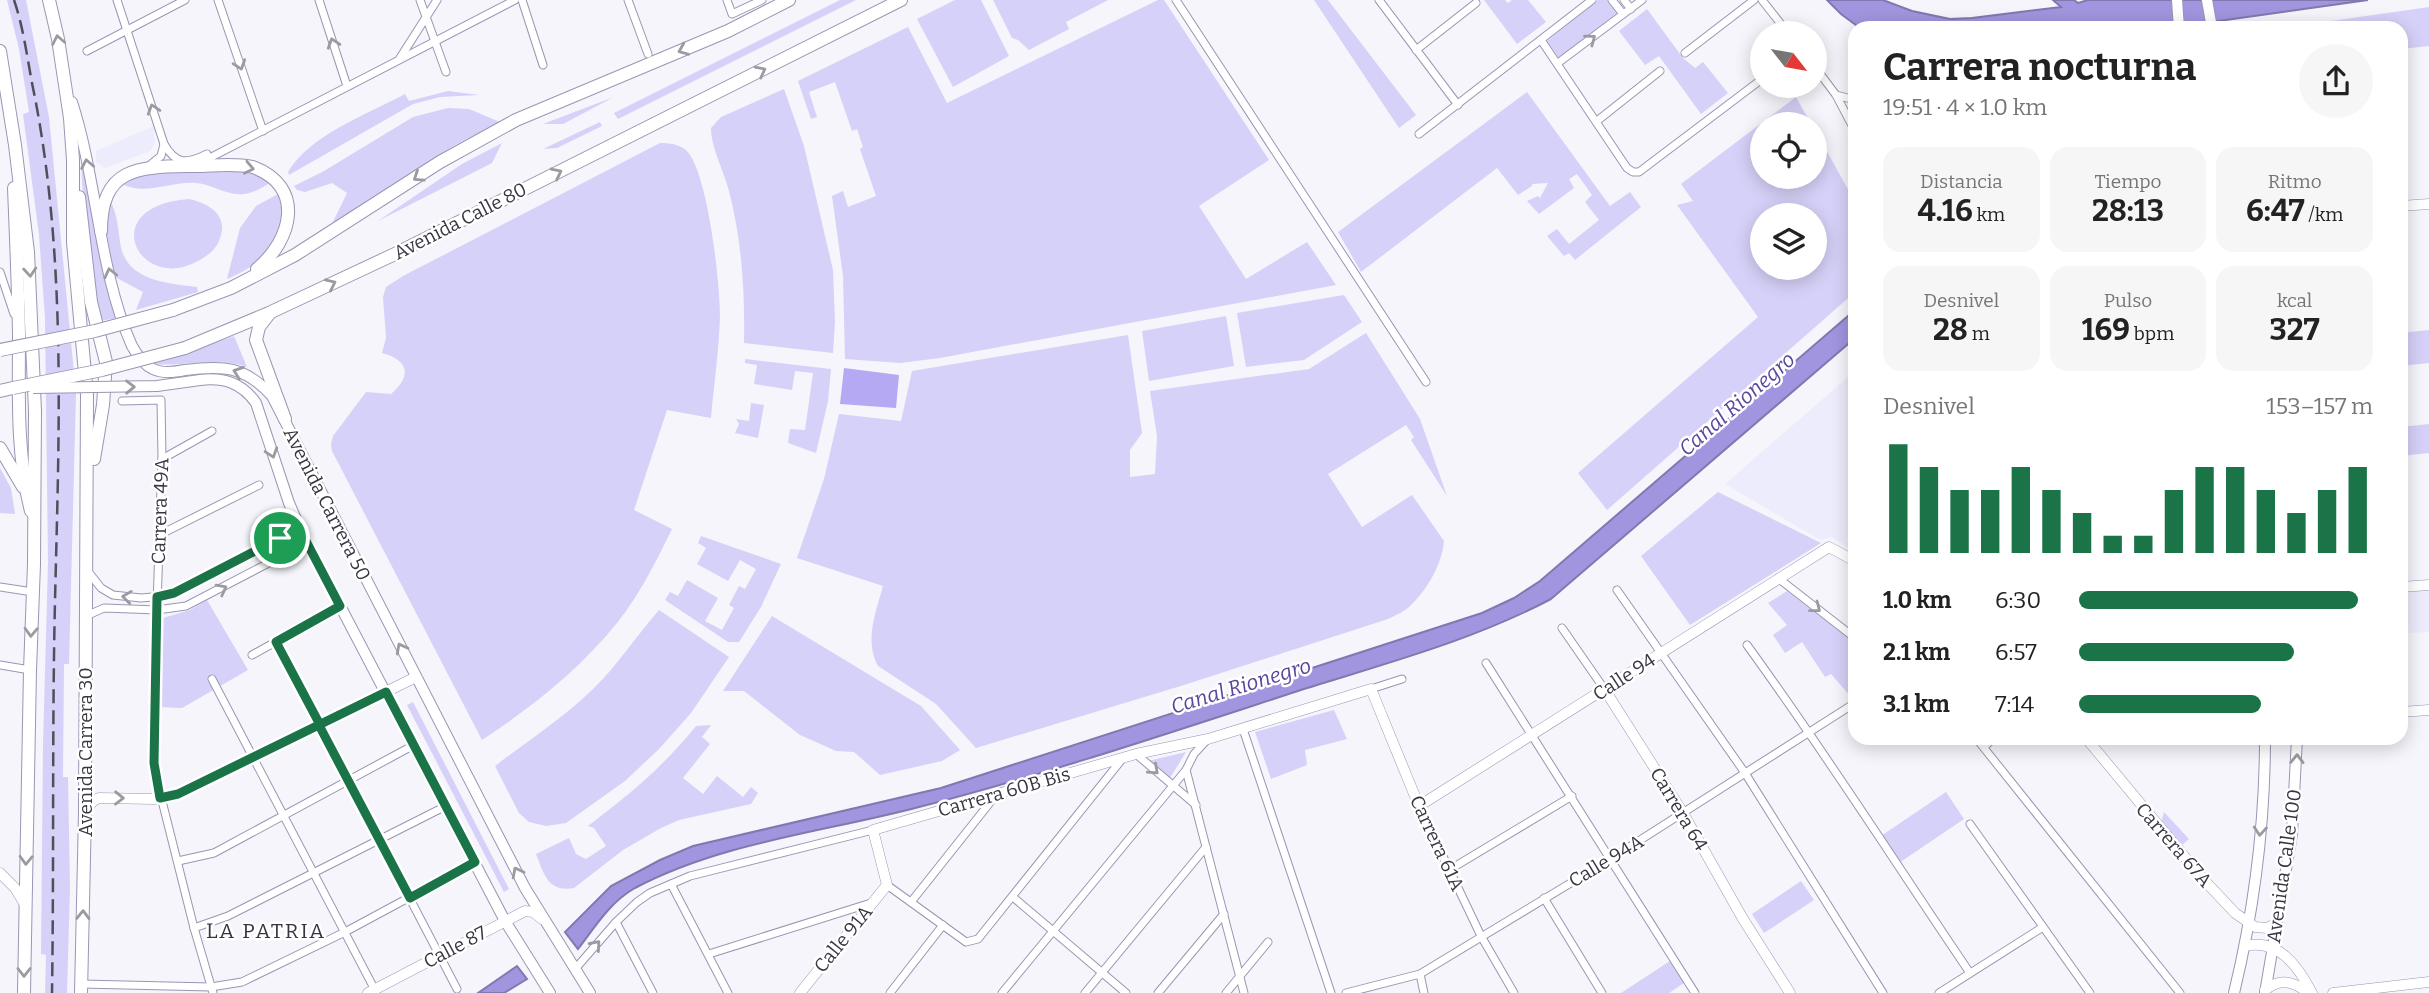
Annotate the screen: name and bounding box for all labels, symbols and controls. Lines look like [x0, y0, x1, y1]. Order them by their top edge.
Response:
north arrow [1750, 21, 1827, 98]
map controls [1750, 21, 1827, 280]
one-way arrow [51, 34, 66, 46]
one-way arrow [1583, 34, 1596, 47]
one-way arrow [327, 37, 341, 49]
one-way arrow [678, 42, 690, 56]
text: Carrera nocturna [1883, 44, 2196, 90]
button: share [2299, 44, 2373, 118]
one-way arrow [232, 58, 246, 70]
one-way arrow [753, 66, 766, 79]
text: 19:51 · 4 × 1.0 km [1883, 93, 2047, 121]
one-way arrow [147, 103, 161, 116]
button: locate [1750, 112, 1827, 189]
one-way arrow [80, 158, 95, 170]
one-way arrow [243, 160, 255, 175]
one-way arrow [550, 167, 562, 181]
one-way arrow [413, 168, 426, 181]
text: Distancia [1920, 170, 2003, 193]
text: Tiempo [2094, 170, 2162, 193]
text: Ritmo [2268, 170, 2322, 193]
street label: Avenida Calle 80 [390, 178, 530, 264]
text: 4.16 [1917, 193, 1973, 229]
text: 28:13 [2092, 193, 2164, 229]
text: 6:47 [2246, 193, 2305, 229]
button: layers [1750, 203, 1827, 280]
text: km [1973, 203, 2005, 226]
text: /km [2305, 203, 2343, 226]
one-way arrow [22, 267, 37, 278]
one-way arrow [104, 267, 119, 279]
one-way arrow [324, 279, 336, 293]
text: Desnivel [1923, 289, 1999, 312]
text: Pulso [2104, 289, 2152, 312]
text: kcal [2277, 289, 2312, 312]
text: 28 [1933, 312, 1968, 348]
text: 169 [2082, 312, 2130, 348]
text: 327 [2270, 312, 2320, 348]
text: m [1968, 322, 1990, 345]
text: bpm [2130, 322, 2174, 345]
water label: Canal Rionegro [1674, 347, 1800, 461]
one-way arrow [233, 366, 245, 380]
one-way arrow [125, 379, 136, 395]
text: Desnivel [1883, 392, 1975, 420]
text: 153–157 m [2266, 392, 2373, 420]
street label: Avenida Carrera 50 [278, 424, 376, 584]
one-way arrow [263, 446, 278, 458]
street label: Carrera 49A [147, 457, 173, 565]
pin [250, 508, 310, 568]
icon: arrive [261, 519, 299, 557]
one-way arrow [214, 583, 227, 597]
text: 1.0 km [1883, 586, 1952, 614]
text: 6:30 [1995, 586, 2041, 614]
one-way arrow [121, 589, 133, 604]
one-way arrow [1809, 600, 1821, 613]
one-way arrow [24, 627, 39, 638]
text: 2.1 km [1883, 638, 1950, 666]
text: 6:57 [1995, 638, 2037, 666]
one-way arrow [396, 643, 409, 655]
street label: Calle 94 [1589, 648, 1659, 706]
water label: Canal Rionegro [1168, 652, 1314, 720]
street label: Avenida Carrera 30 [74, 667, 97, 837]
text: 3.1 km [1883, 690, 1950, 718]
text: 7:14 [1995, 690, 2034, 718]
one-way arrow [2289, 753, 2305, 763]
street label: Carrera 60B Bis [935, 762, 1073, 822]
one-way arrow [1145, 762, 1158, 774]
street label: Carrera 64 [1645, 763, 1713, 855]
street label: Avenida Calle 100 [2262, 788, 2306, 944]
one-way arrow [114, 791, 125, 806]
street label: Carrera 61A [1405, 792, 1469, 895]
street label: Carrera 67A [2131, 798, 2217, 892]
one-way arrow [2253, 826, 2268, 837]
street label: Calle 94A [1564, 829, 1648, 892]
one-way arrow [19, 854, 34, 865]
one-way arrow [512, 867, 525, 879]
street label: Calle 91A [809, 900, 877, 977]
one-way arrow [75, 910, 91, 920]
district label: LA PATRIA [206, 918, 326, 944]
street label: Calle 87 [419, 921, 491, 973]
one-way arrow [588, 941, 600, 954]
one-way arrow [16, 968, 32, 978]

